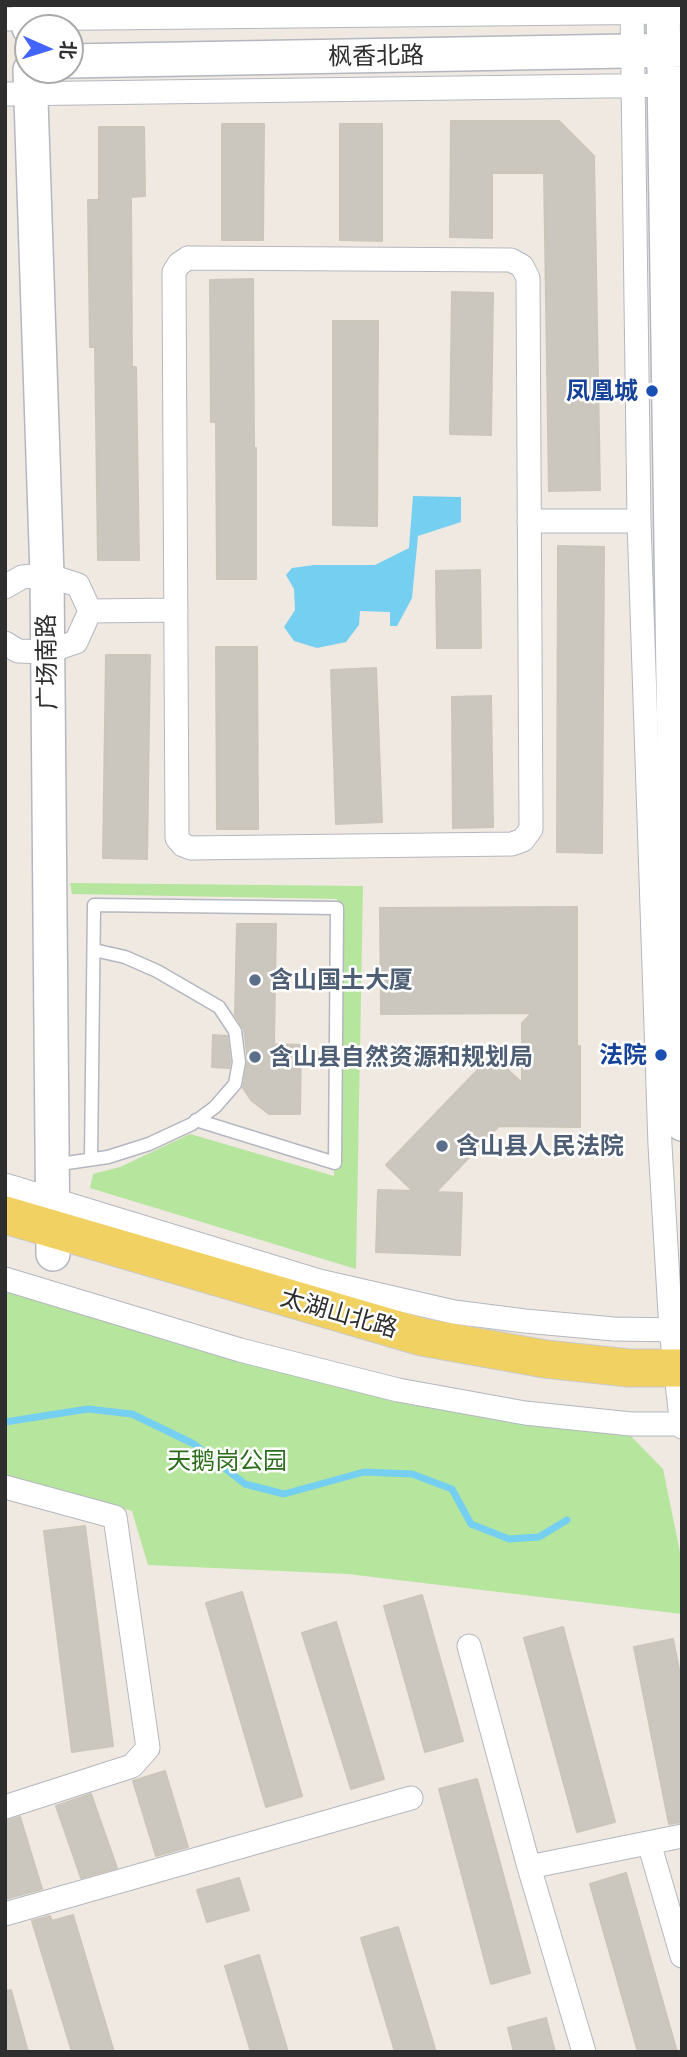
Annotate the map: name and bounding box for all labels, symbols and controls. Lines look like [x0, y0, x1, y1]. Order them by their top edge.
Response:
north arrow [14, 14, 84, 84]
text: 北 [56, 40, 80, 60]
street label: 枫香北路 [328, 41, 424, 71]
place label: 凤凰城 [566, 377, 638, 405]
marker: 凤凰城 [644, 383, 660, 399]
street label: 广场南路 [32, 614, 62, 710]
place label: 含山国土大厦 [269, 966, 413, 994]
marker: 含山国土大厦 [247, 972, 263, 988]
place label: 法院 [599, 1041, 647, 1069]
place label: 含山县自然资源和规划局 [269, 1043, 533, 1071]
marker: 法院 [653, 1047, 669, 1063]
marker: 含山县自然资源和规划局 [247, 1049, 263, 1065]
place label: 含山县人民法院 [456, 1132, 624, 1160]
marker: 含山县人民法院 [434, 1138, 450, 1154]
street label: 太湖山北路 [277, 1283, 401, 1343]
park label: 天鹅岗公园 [167, 1447, 287, 1475]

